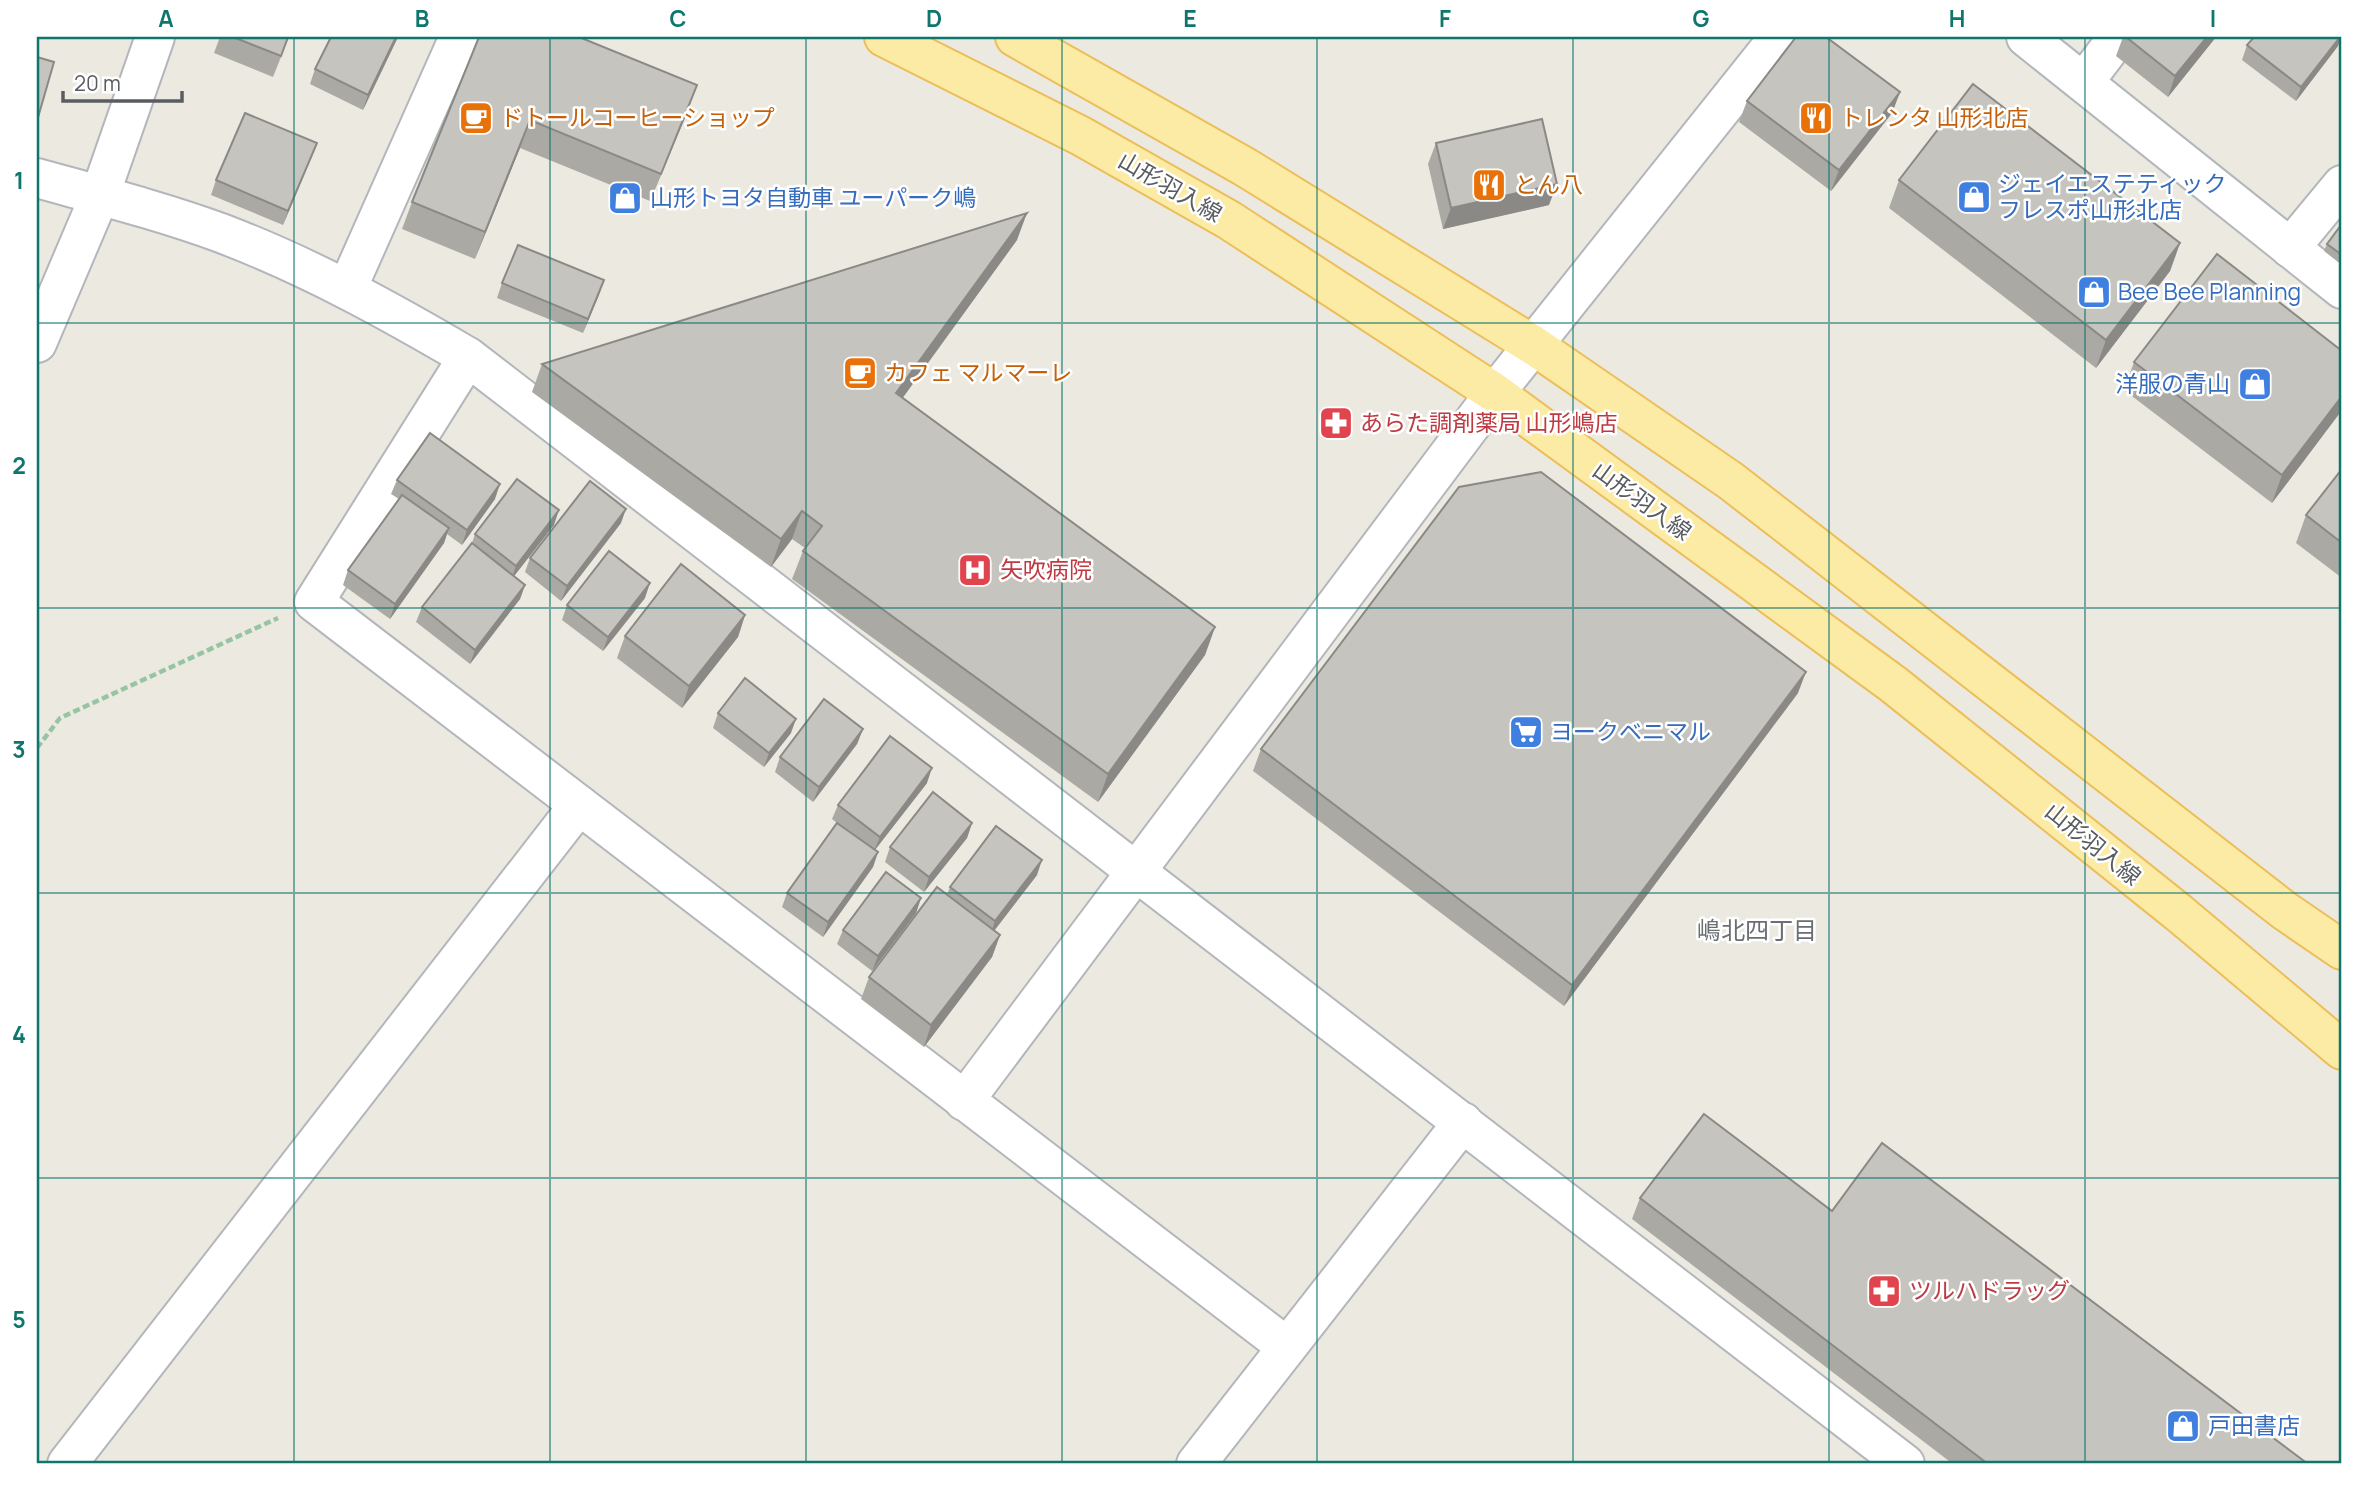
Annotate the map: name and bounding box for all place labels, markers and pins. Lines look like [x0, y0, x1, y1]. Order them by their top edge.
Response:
cafe icon: ドトールコーヒーショップ [457, 99, 495, 137]
restaurant icon: トレンタ 山形北店 [1797, 99, 1835, 137]
place label: ドトールコーヒーショップ [500, 101, 775, 133]
place label: トレンタ 山形北店 [1840, 101, 2029, 133]
restaurant icon: とん八 [1470, 166, 1508, 204]
place label: ジェイエステティック フレスポ山形北店 [1998, 167, 2226, 225]
place label: とん八 [1514, 168, 1583, 200]
shop icon: ジェイエステティック フレスポ山形北店 [1955, 178, 1993, 216]
shop icon: 山形トヨタ自動車 ユーパーク嶋 [606, 179, 644, 217]
place label: 山形トヨタ自動車 ユーパーク嶋 [650, 181, 976, 213]
shop icon: Bee Bee Planning [2075, 273, 2113, 311]
place label: Bee Bee Planning [2118, 275, 2301, 307]
cafe icon: カフェ マルマーレ [841, 354, 879, 392]
place label: カフェ マルマーレ [884, 356, 1073, 388]
shop icon: 洋服の青山 [2236, 365, 2274, 403]
place label: 洋服の青山 [2115, 367, 2230, 399]
pharmacy icon: あらた調剤薬局 山形嶋店 [1317, 404, 1355, 442]
place label: あらた調剤薬局 山形嶋店 [1360, 406, 1618, 438]
hospital icon: 矢吹病院 [956, 551, 994, 589]
place label: 矢吹病院 [1000, 553, 1092, 585]
supermarket icon: ヨークベニマル [1507, 713, 1545, 751]
place label: ヨークベニマル [1550, 715, 1711, 747]
pharmacy icon: ツルハドラッグ [1865, 1272, 1903, 1310]
place label: ツルハドラッグ [1909, 1274, 2070, 1306]
shop icon: 戸田書店 [2164, 1407, 2202, 1445]
place label: 戸田書店 [2208, 1409, 2300, 1441]

